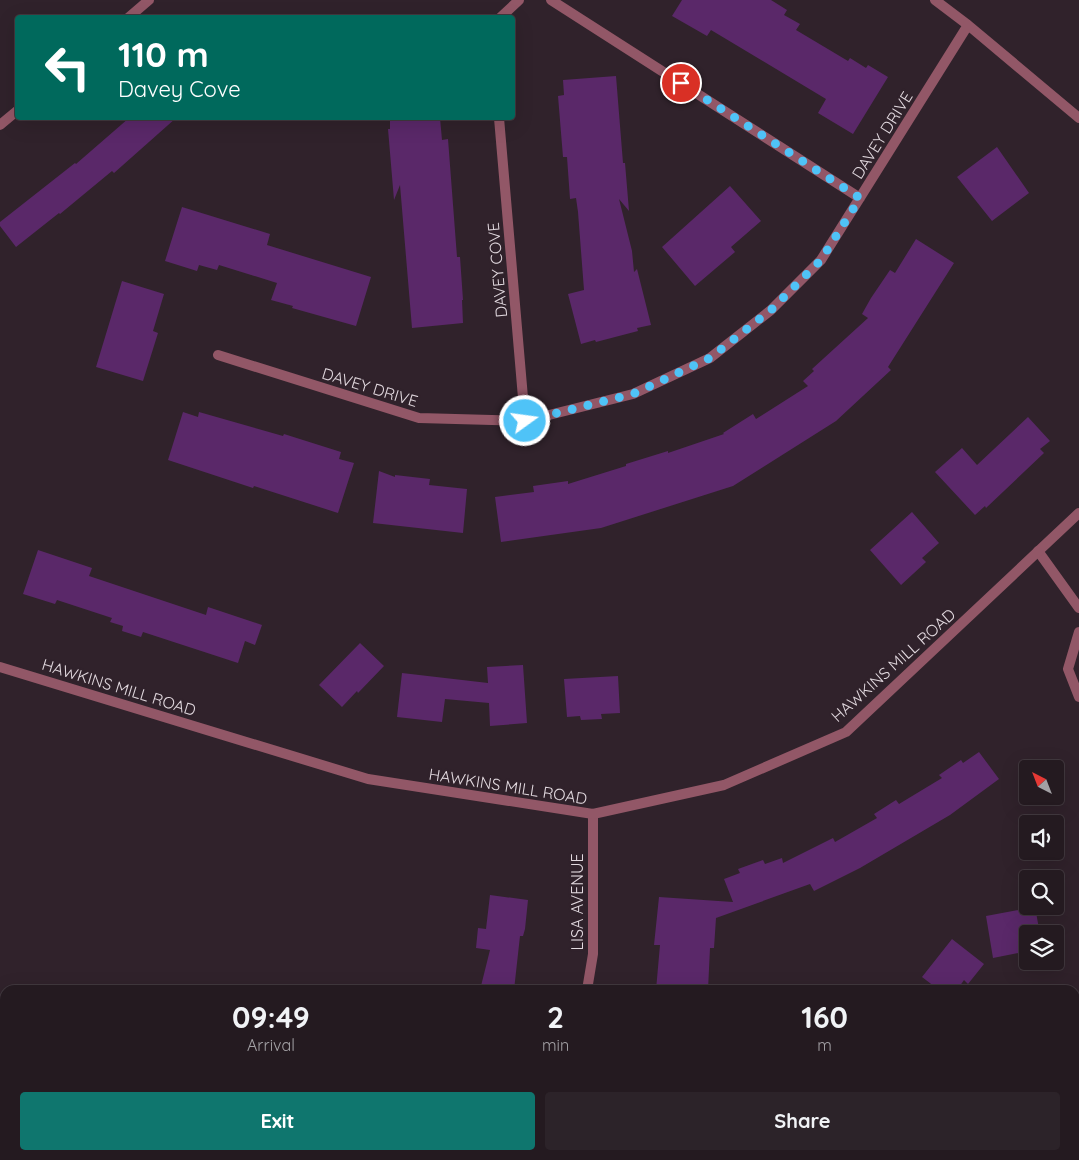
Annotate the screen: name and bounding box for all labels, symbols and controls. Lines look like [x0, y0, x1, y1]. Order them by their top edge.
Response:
text: 110 m [118, 32, 209, 76]
icon: left [35, 35, 100, 100]
pin [660, 62, 702, 104]
icon: arrive [667, 69, 695, 97]
text: Davey Cove [118, 75, 241, 103]
street label: DAVEY DRIVE [847, 88, 917, 182]
street label: DAVEY COVE [483, 222, 511, 318]
street label: DAVEY DRIVE [320, 363, 420, 411]
position arrow [498, 394, 550, 446]
street label: HAWKINS MILL ROAD [827, 604, 959, 726]
street label: HAWKINS MILL ROAD [40, 654, 198, 720]
north arrow [1019, 760, 1064, 805]
map controls [1019, 760, 1064, 970]
street label: HAWKINS MILL ROAD [427, 764, 589, 808]
button: sound [1019, 815, 1064, 860]
street label: LISA AVENUE [567, 854, 587, 950]
button: search [1019, 870, 1064, 915]
button: layers [1019, 925, 1064, 970]
text: 09:49 [232, 998, 310, 1036]
text: 2 [547, 998, 564, 1036]
text: 160 [801, 998, 848, 1036]
text: Arrival [247, 1035, 295, 1055]
text: min [542, 1035, 569, 1055]
text: m [817, 1035, 832, 1055]
button: Exit [20, 1092, 535, 1150]
button: Share [545, 1092, 1060, 1150]

